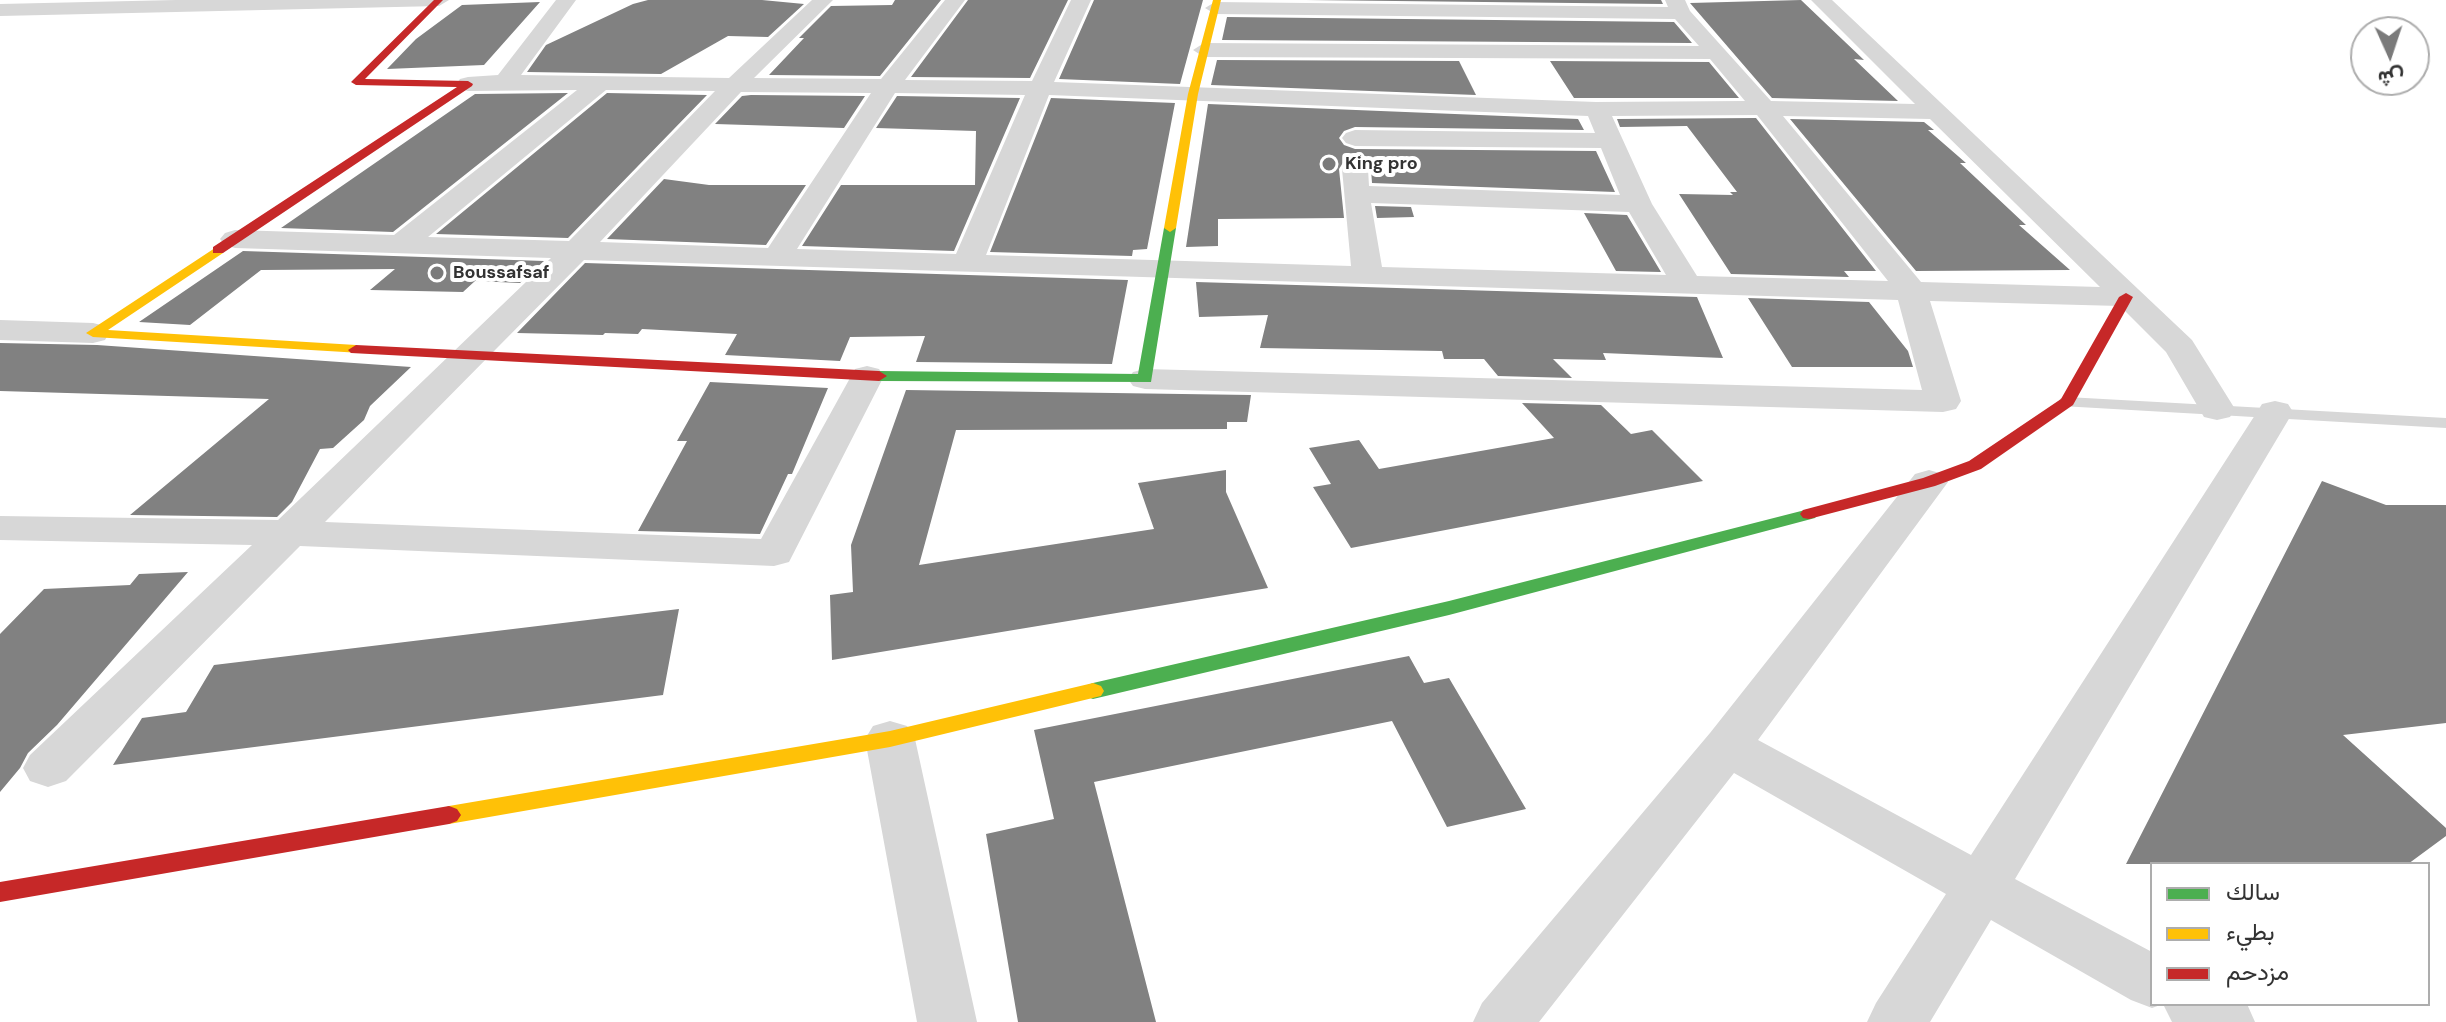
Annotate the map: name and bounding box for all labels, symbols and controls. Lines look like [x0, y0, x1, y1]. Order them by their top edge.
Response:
north arrow [2350, 16, 2430, 96]
text: ش [2377, 63, 2405, 94]
place label: King pro [1345, 153, 1418, 175]
marker: King pro [1320, 155, 1338, 173]
place label: Boussafsaf [453, 262, 549, 284]
marker: Boussafsaf [428, 264, 446, 282]
legend [2150, 862, 2430, 1006]
text: سالك [2226, 876, 2280, 907]
text: بطيء [2226, 916, 2275, 947]
text: مزدحم [2226, 956, 2289, 987]

